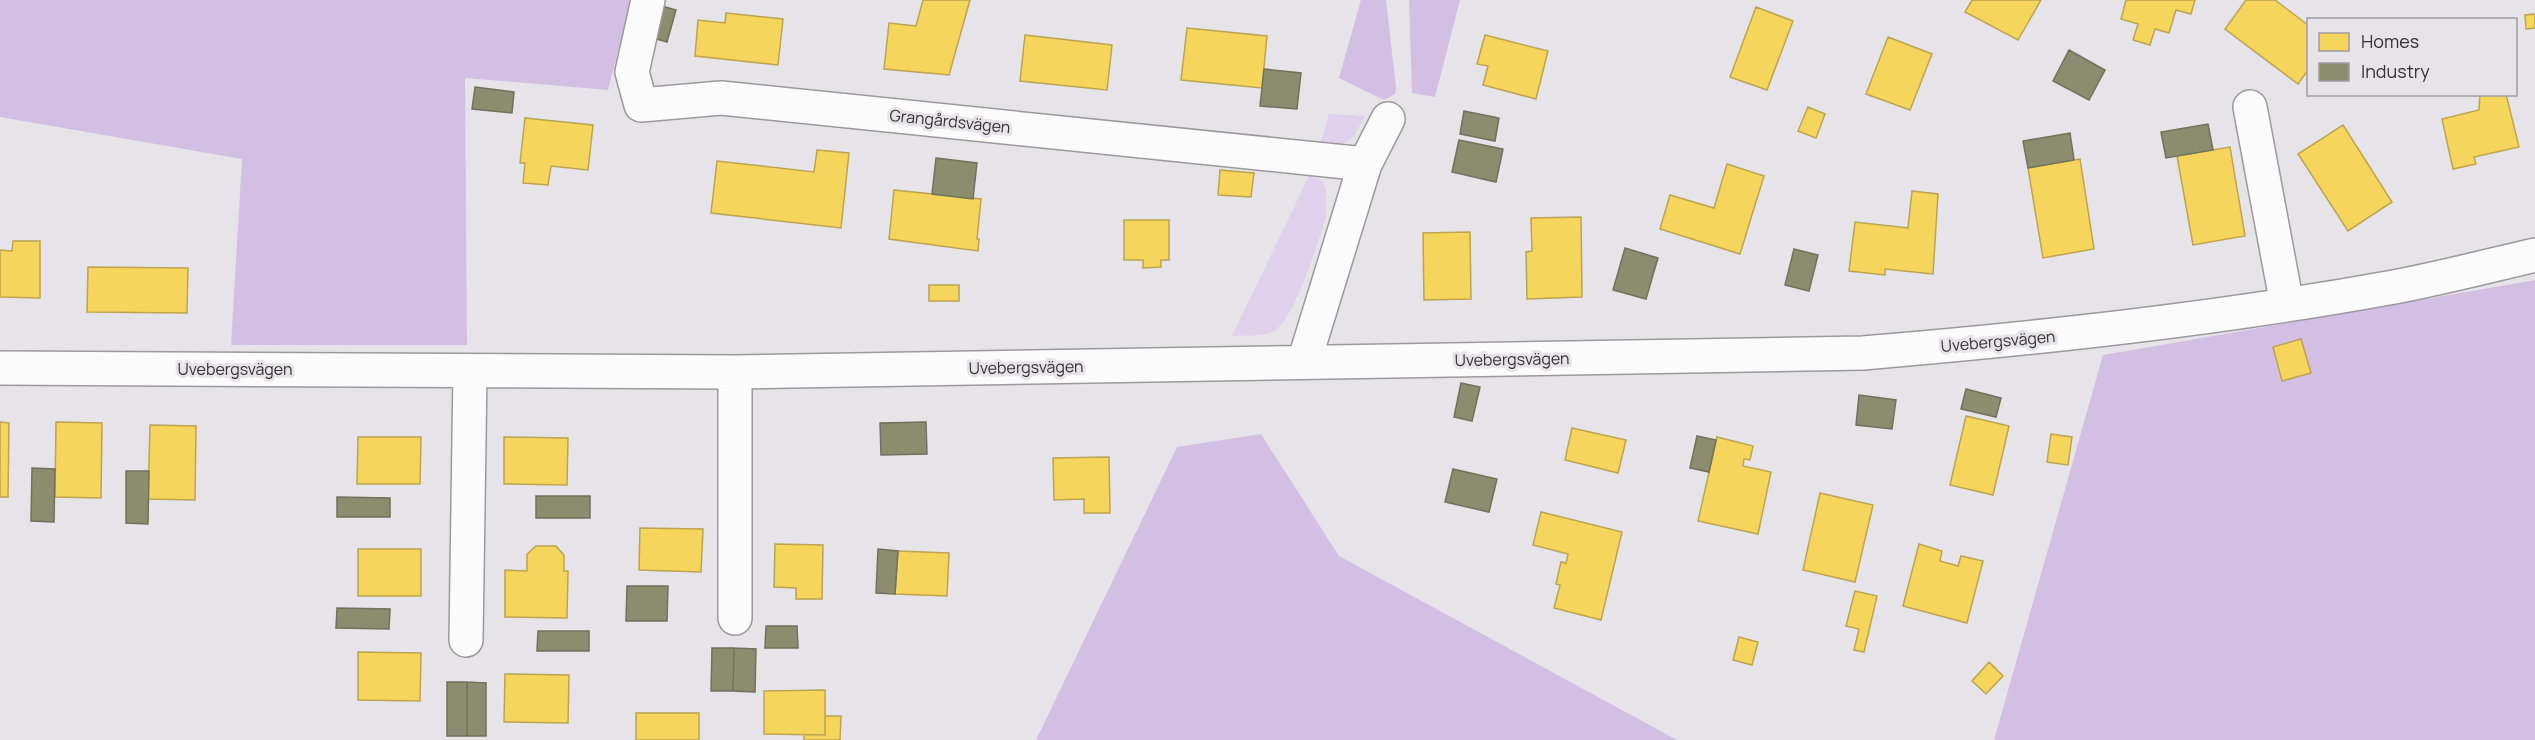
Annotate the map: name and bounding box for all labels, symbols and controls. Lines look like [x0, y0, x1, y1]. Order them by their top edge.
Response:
legend [2307, 18, 2517, 96]
text: Homes [2361, 29, 2419, 53]
text: Industry [2361, 59, 2430, 83]
street label: Grangårdsvägen [889, 104, 1011, 138]
street label: Uvebergsvägen [1940, 325, 2056, 357]
street label: Uvebergsvägen [1454, 347, 1570, 371]
street label: Uvebergsvägen [968, 355, 1084, 379]
street label: Uvebergsvägen [178, 358, 292, 380]

